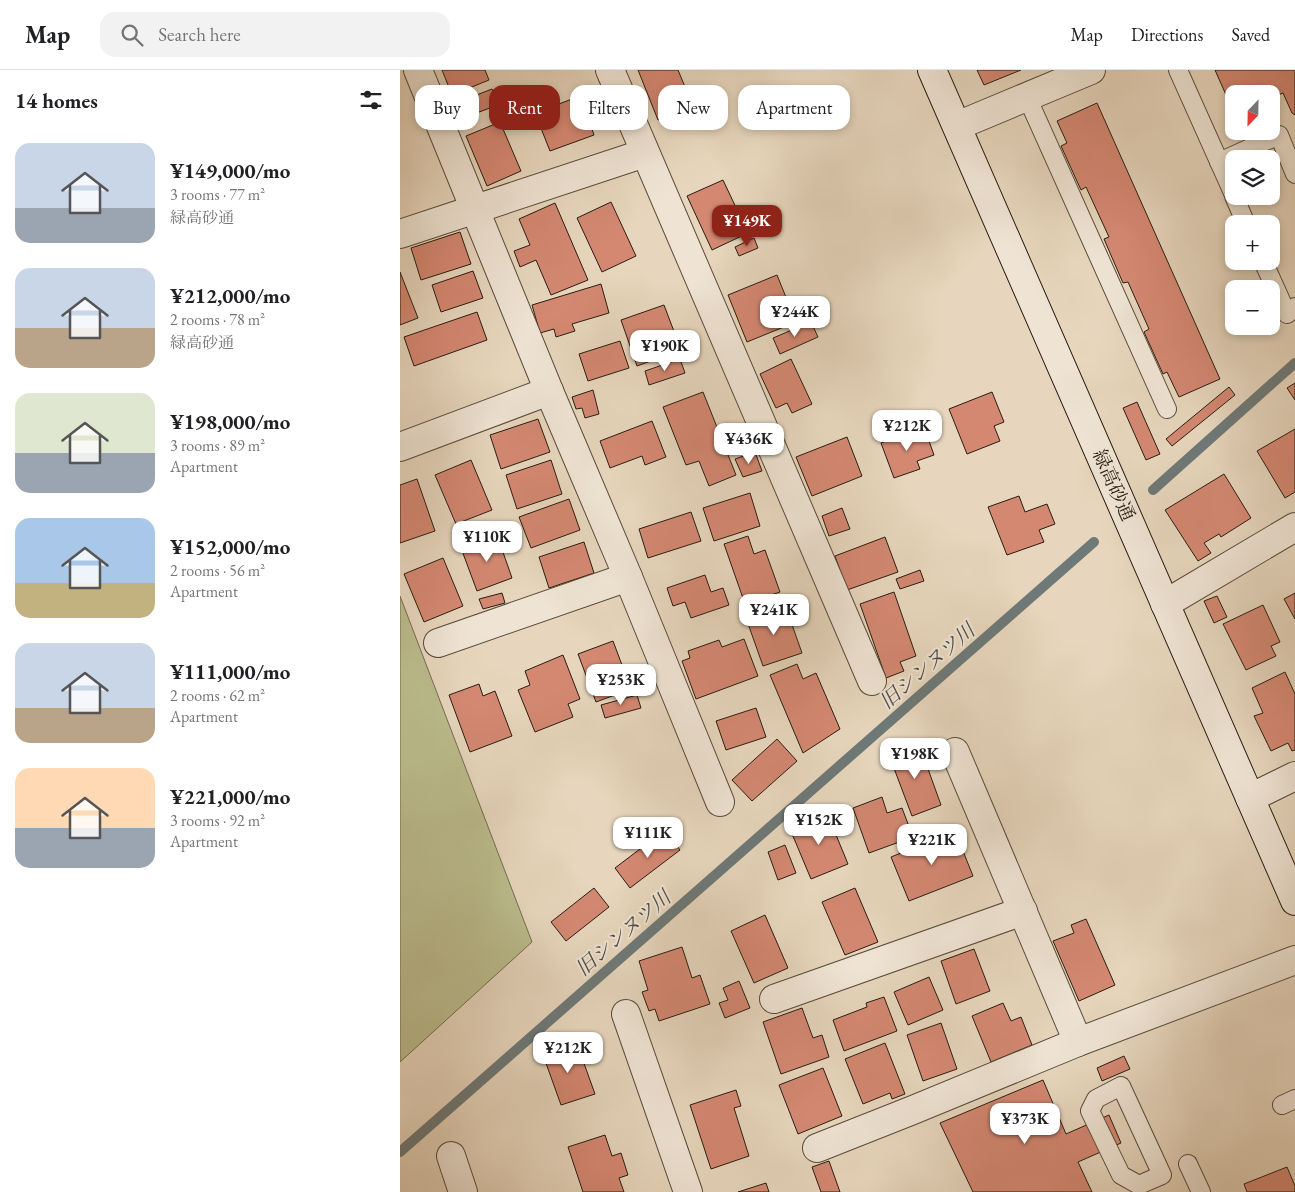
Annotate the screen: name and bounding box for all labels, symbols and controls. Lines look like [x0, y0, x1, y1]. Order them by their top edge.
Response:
search box [100, 12, 450, 57]
text: Map [25, 19, 70, 50]
icon: search [118, 21, 146, 49]
text: Search here [158, 22, 241, 47]
text: Map [1071, 23, 1103, 46]
text: Directions [1131, 23, 1203, 46]
text: Saved [1231, 23, 1270, 46]
chip: Buy [415, 85, 479, 130]
chip: Rent [489, 85, 560, 130]
chip: Filters [570, 85, 648, 130]
chip: New [658, 85, 728, 130]
chip: Apartment [738, 85, 850, 130]
north arrow [1225, 85, 1280, 140]
map controls [1225, 85, 1280, 335]
icon: filters [357, 86, 385, 114]
text: 14 homes [15, 87, 98, 114]
button: layers [1225, 150, 1280, 205]
text: ¥149,000/mo [170, 157, 290, 184]
icon: home [55, 163, 115, 223]
text: 3 rooms · 77 m² [170, 184, 265, 205]
pin: ¥149K [712, 204, 782, 247]
text: 緑高砂通 [170, 207, 234, 228]
text: ¥149K [723, 210, 771, 231]
button: + [1225, 215, 1280, 270]
button: − [1225, 280, 1280, 335]
text: ¥212,000/mo [170, 282, 290, 309]
icon: home [55, 288, 115, 348]
pin: ¥244K [760, 296, 830, 338]
text: ¥244K [771, 301, 819, 322]
text: 2 rooms · 78 m² [170, 309, 265, 330]
pin: ¥190K [630, 330, 700, 372]
text: 緑高砂通 [170, 332, 234, 353]
text: ¥190K [641, 335, 689, 356]
text: ¥198,000/mo [170, 408, 290, 435]
pin: ¥212K [872, 410, 942, 452]
icon: home [55, 413, 115, 473]
text: ¥212K [883, 415, 931, 436]
pin: ¥436K [714, 422, 784, 465]
text: ¥436K [725, 428, 773, 449]
text: 3 rooms · 89 m² [170, 435, 265, 456]
street label: 緑高砂通 [1087, 445, 1141, 525]
text: Apartment [170, 456, 238, 477]
pin: ¥110K [452, 520, 522, 563]
text: ¥110K [463, 526, 511, 547]
text: ¥152,000/mo [170, 533, 290, 560]
icon: home [55, 538, 115, 598]
text: 2 rooms · 56 m² [170, 560, 265, 581]
text: Apartment [170, 581, 238, 602]
pin: ¥241K [739, 594, 809, 636]
text: ¥241K [750, 599, 798, 620]
water label: 旧シンヌツ川 [874, 616, 982, 715]
text: ¥111,000/mo [170, 658, 290, 685]
icon: home [55, 663, 115, 723]
pin: ¥253K [586, 664, 656, 706]
text: ¥253K [597, 669, 645, 690]
text: 2 rooms · 62 m² [170, 685, 265, 706]
text: Apartment [170, 706, 238, 727]
pin: ¥198K [880, 738, 950, 780]
text: ¥198K [891, 743, 939, 764]
text: ¥221,000/mo [170, 783, 290, 810]
icon: home [55, 788, 115, 848]
pin: ¥152K [784, 804, 854, 846]
text: ¥152K [795, 809, 843, 830]
text: 3 rooms · 92 m² [170, 810, 265, 831]
pin: ¥111K [613, 816, 683, 859]
text: ¥111K [624, 822, 672, 843]
pin: ¥221K [897, 824, 967, 866]
text: ¥221K [908, 829, 956, 850]
text: Apartment [170, 831, 238, 852]
water label: 旧シンヌツ川 [570, 883, 678, 982]
pin: ¥212K [533, 1032, 603, 1074]
text: ¥212K [544, 1037, 592, 1058]
pin: ¥373K [990, 1102, 1060, 1145]
text: ¥373K [1001, 1108, 1049, 1129]

